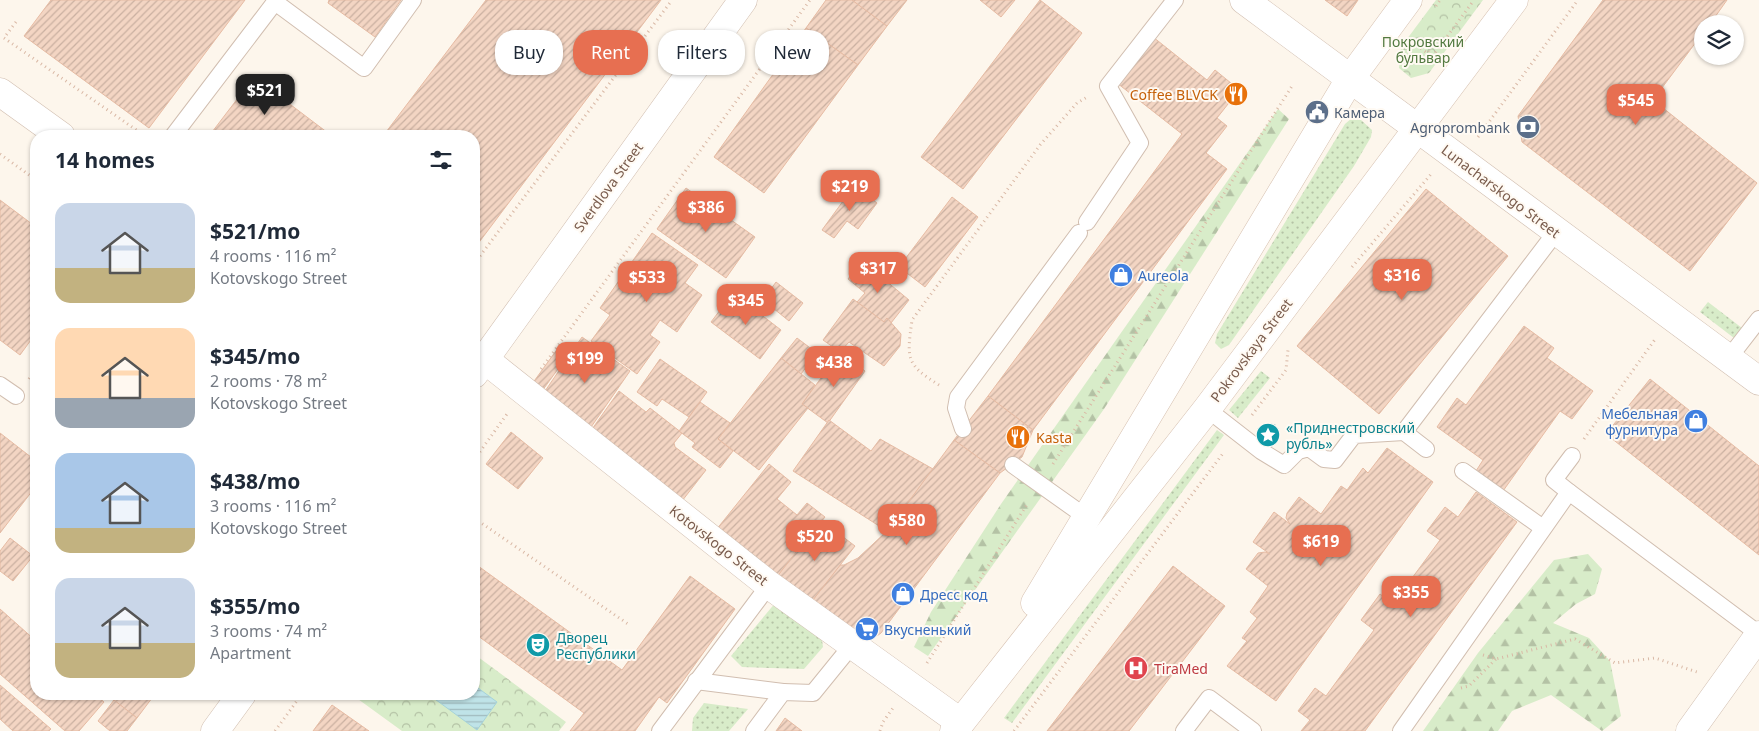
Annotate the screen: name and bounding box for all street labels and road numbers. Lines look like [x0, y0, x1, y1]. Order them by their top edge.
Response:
street label: Sverdlova Street [569, 138, 647, 236]
street label: Lunacharskogo Street [1438, 140, 1564, 242]
street label: Pokrovskaya Street [1206, 294, 1296, 406]
street label: Kotovskogo Street [666, 501, 772, 589]

